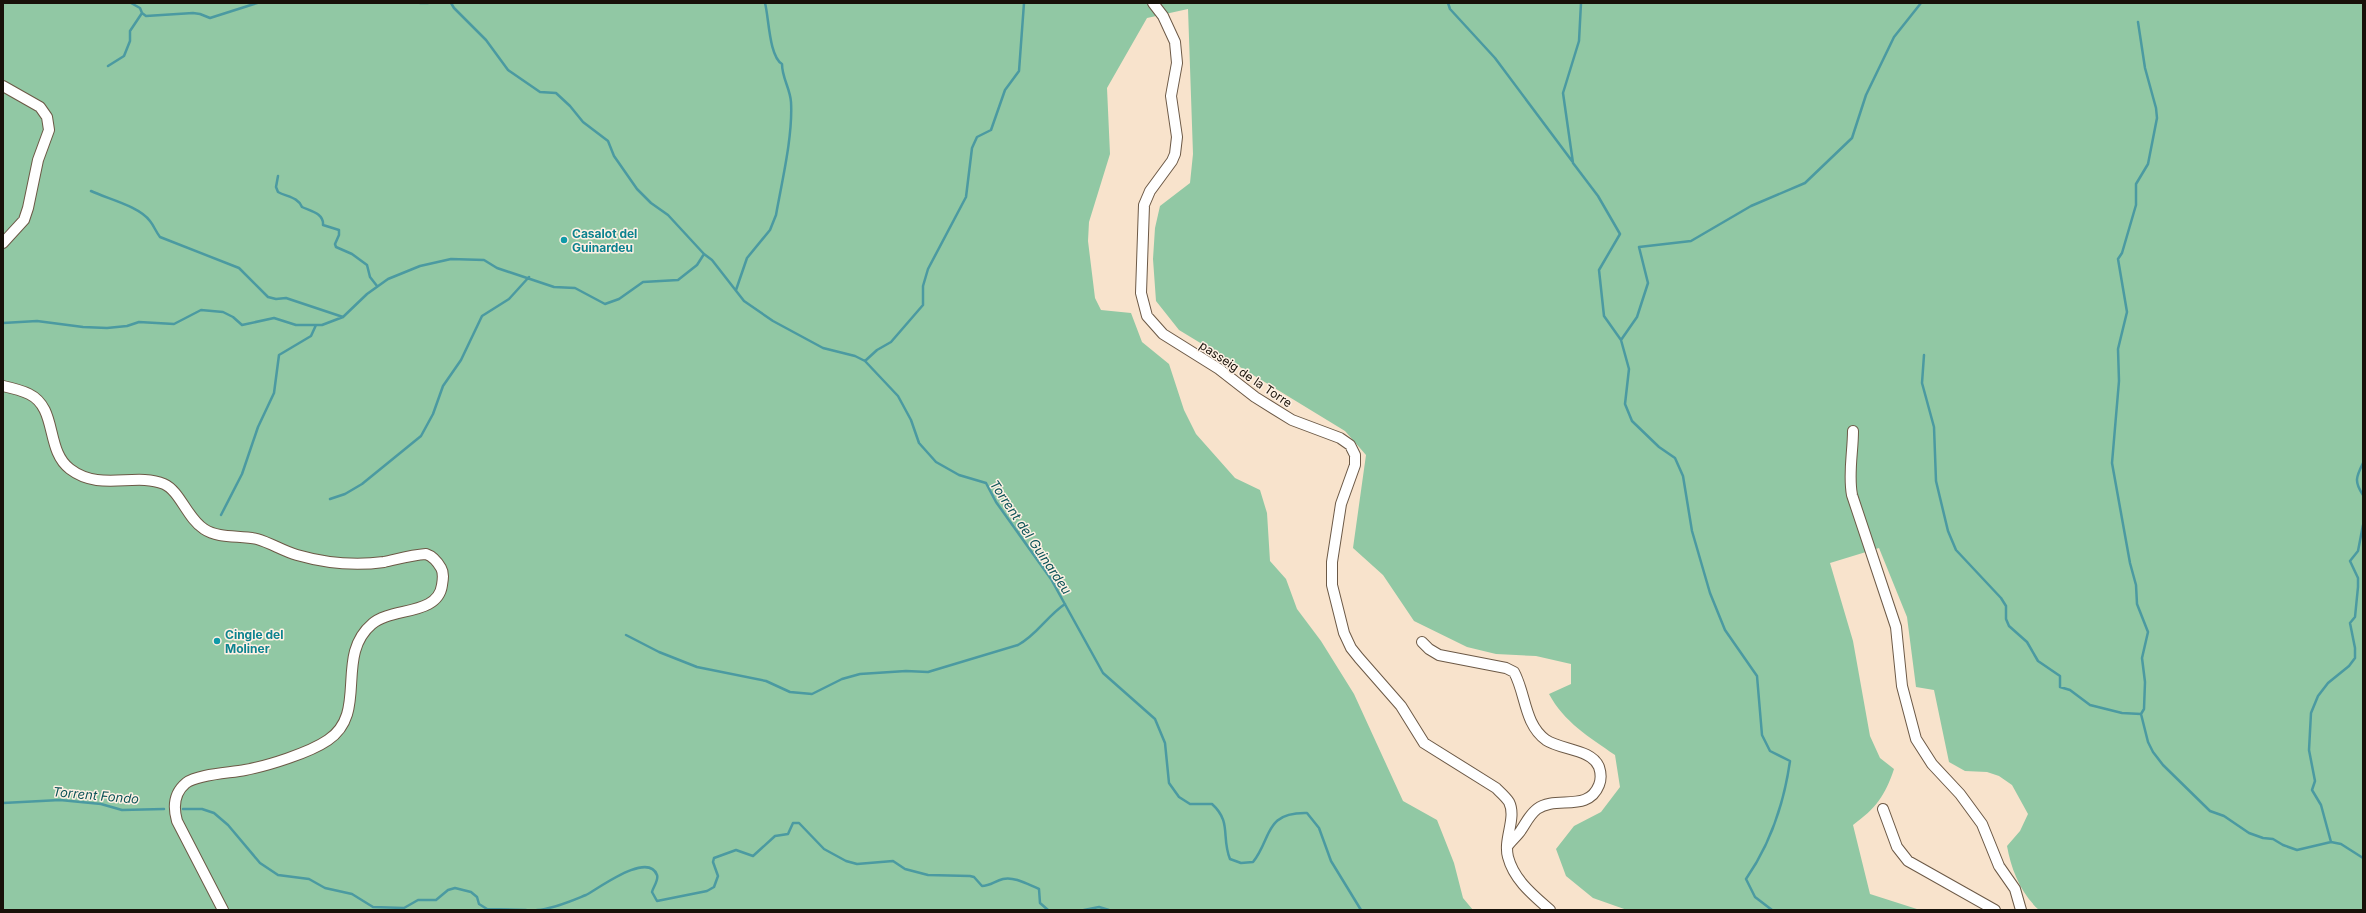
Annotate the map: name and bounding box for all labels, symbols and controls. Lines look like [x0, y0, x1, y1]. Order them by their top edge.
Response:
place label: Casalot del Guinardeu [572, 226, 637, 255]
marker: Casalot del Guinardeu [559, 235, 569, 245]
street label: passeig de la Torre [1197, 338, 1295, 410]
water label: Torrent del Guinardeu [987, 477, 1075, 597]
place label: Cingle del Moliner [225, 627, 283, 656]
marker: Cingle del Moliner [212, 636, 222, 646]
water label: Torrent Fondo [52, 783, 140, 807]

